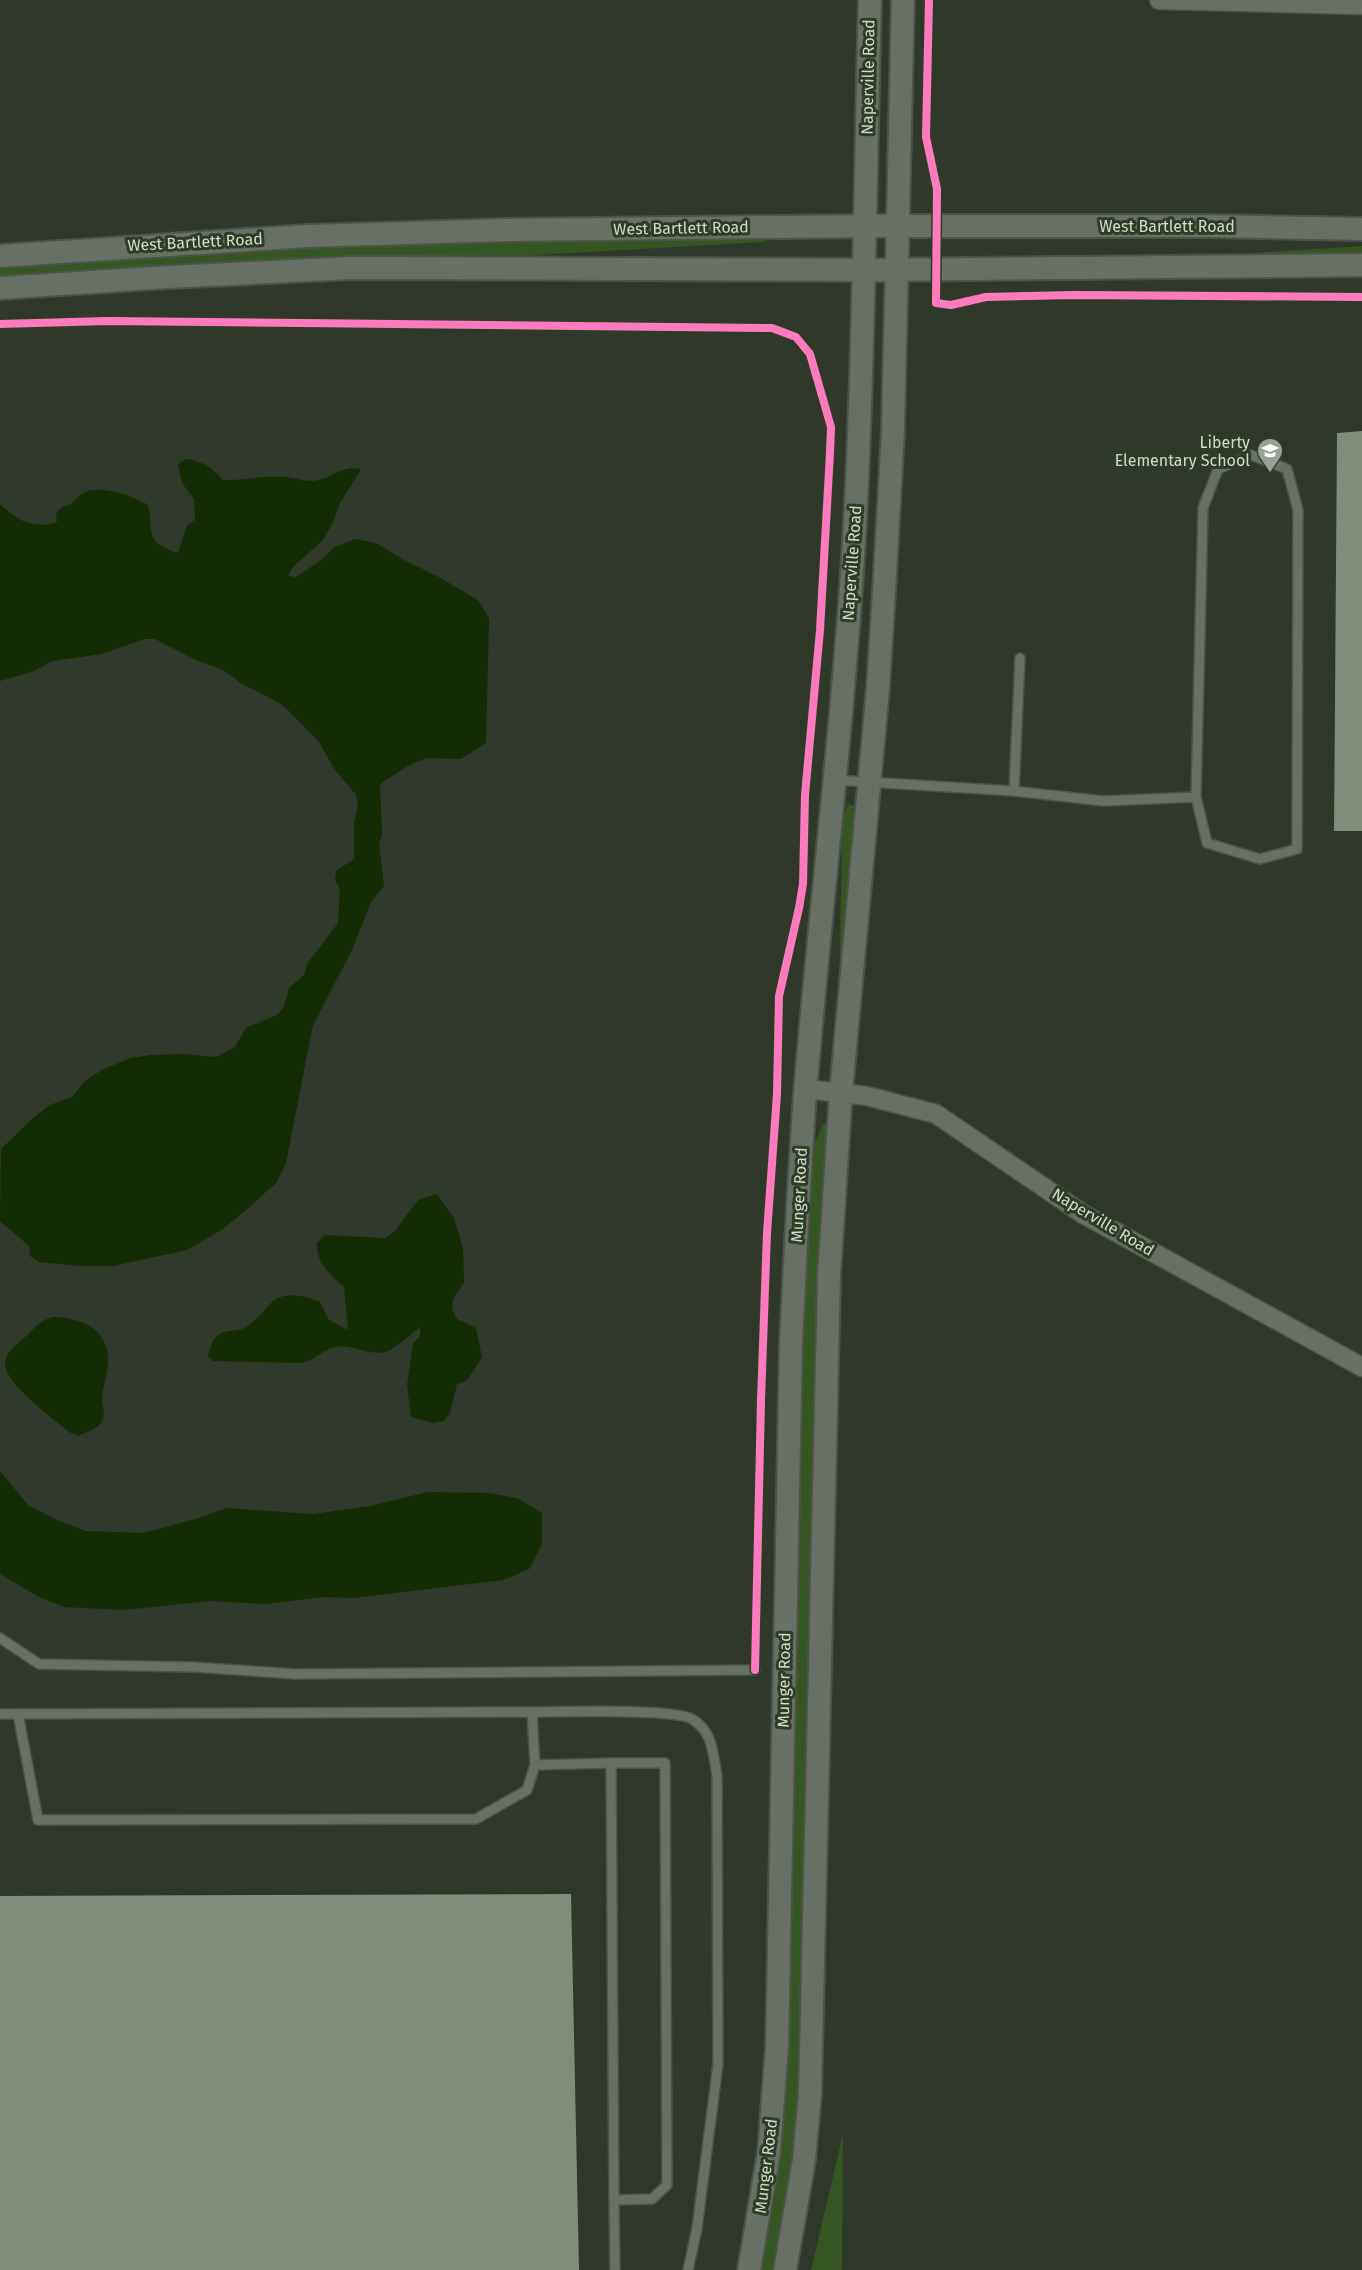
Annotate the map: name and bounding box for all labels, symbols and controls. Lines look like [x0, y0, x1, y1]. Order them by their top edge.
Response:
street label: Naperville Road [857, 19, 879, 135]
street label: West Bartlett Road [613, 217, 749, 239]
street label: West Bartlett Road [1099, 217, 1235, 236]
street label: West Bartlett Road [127, 229, 263, 255]
place label: Liberty Elementary School [1115, 433, 1250, 470]
school or university icon: Liberty Elementary School [1255, 436, 1285, 474]
street label: Naperville Road [838, 505, 866, 621]
street label: Munger Road [787, 1147, 811, 1243]
street label: Naperville Road [1049, 1184, 1157, 1260]
street label: Munger Road [774, 1632, 794, 1728]
street label: Munger Road [751, 2118, 781, 2214]

